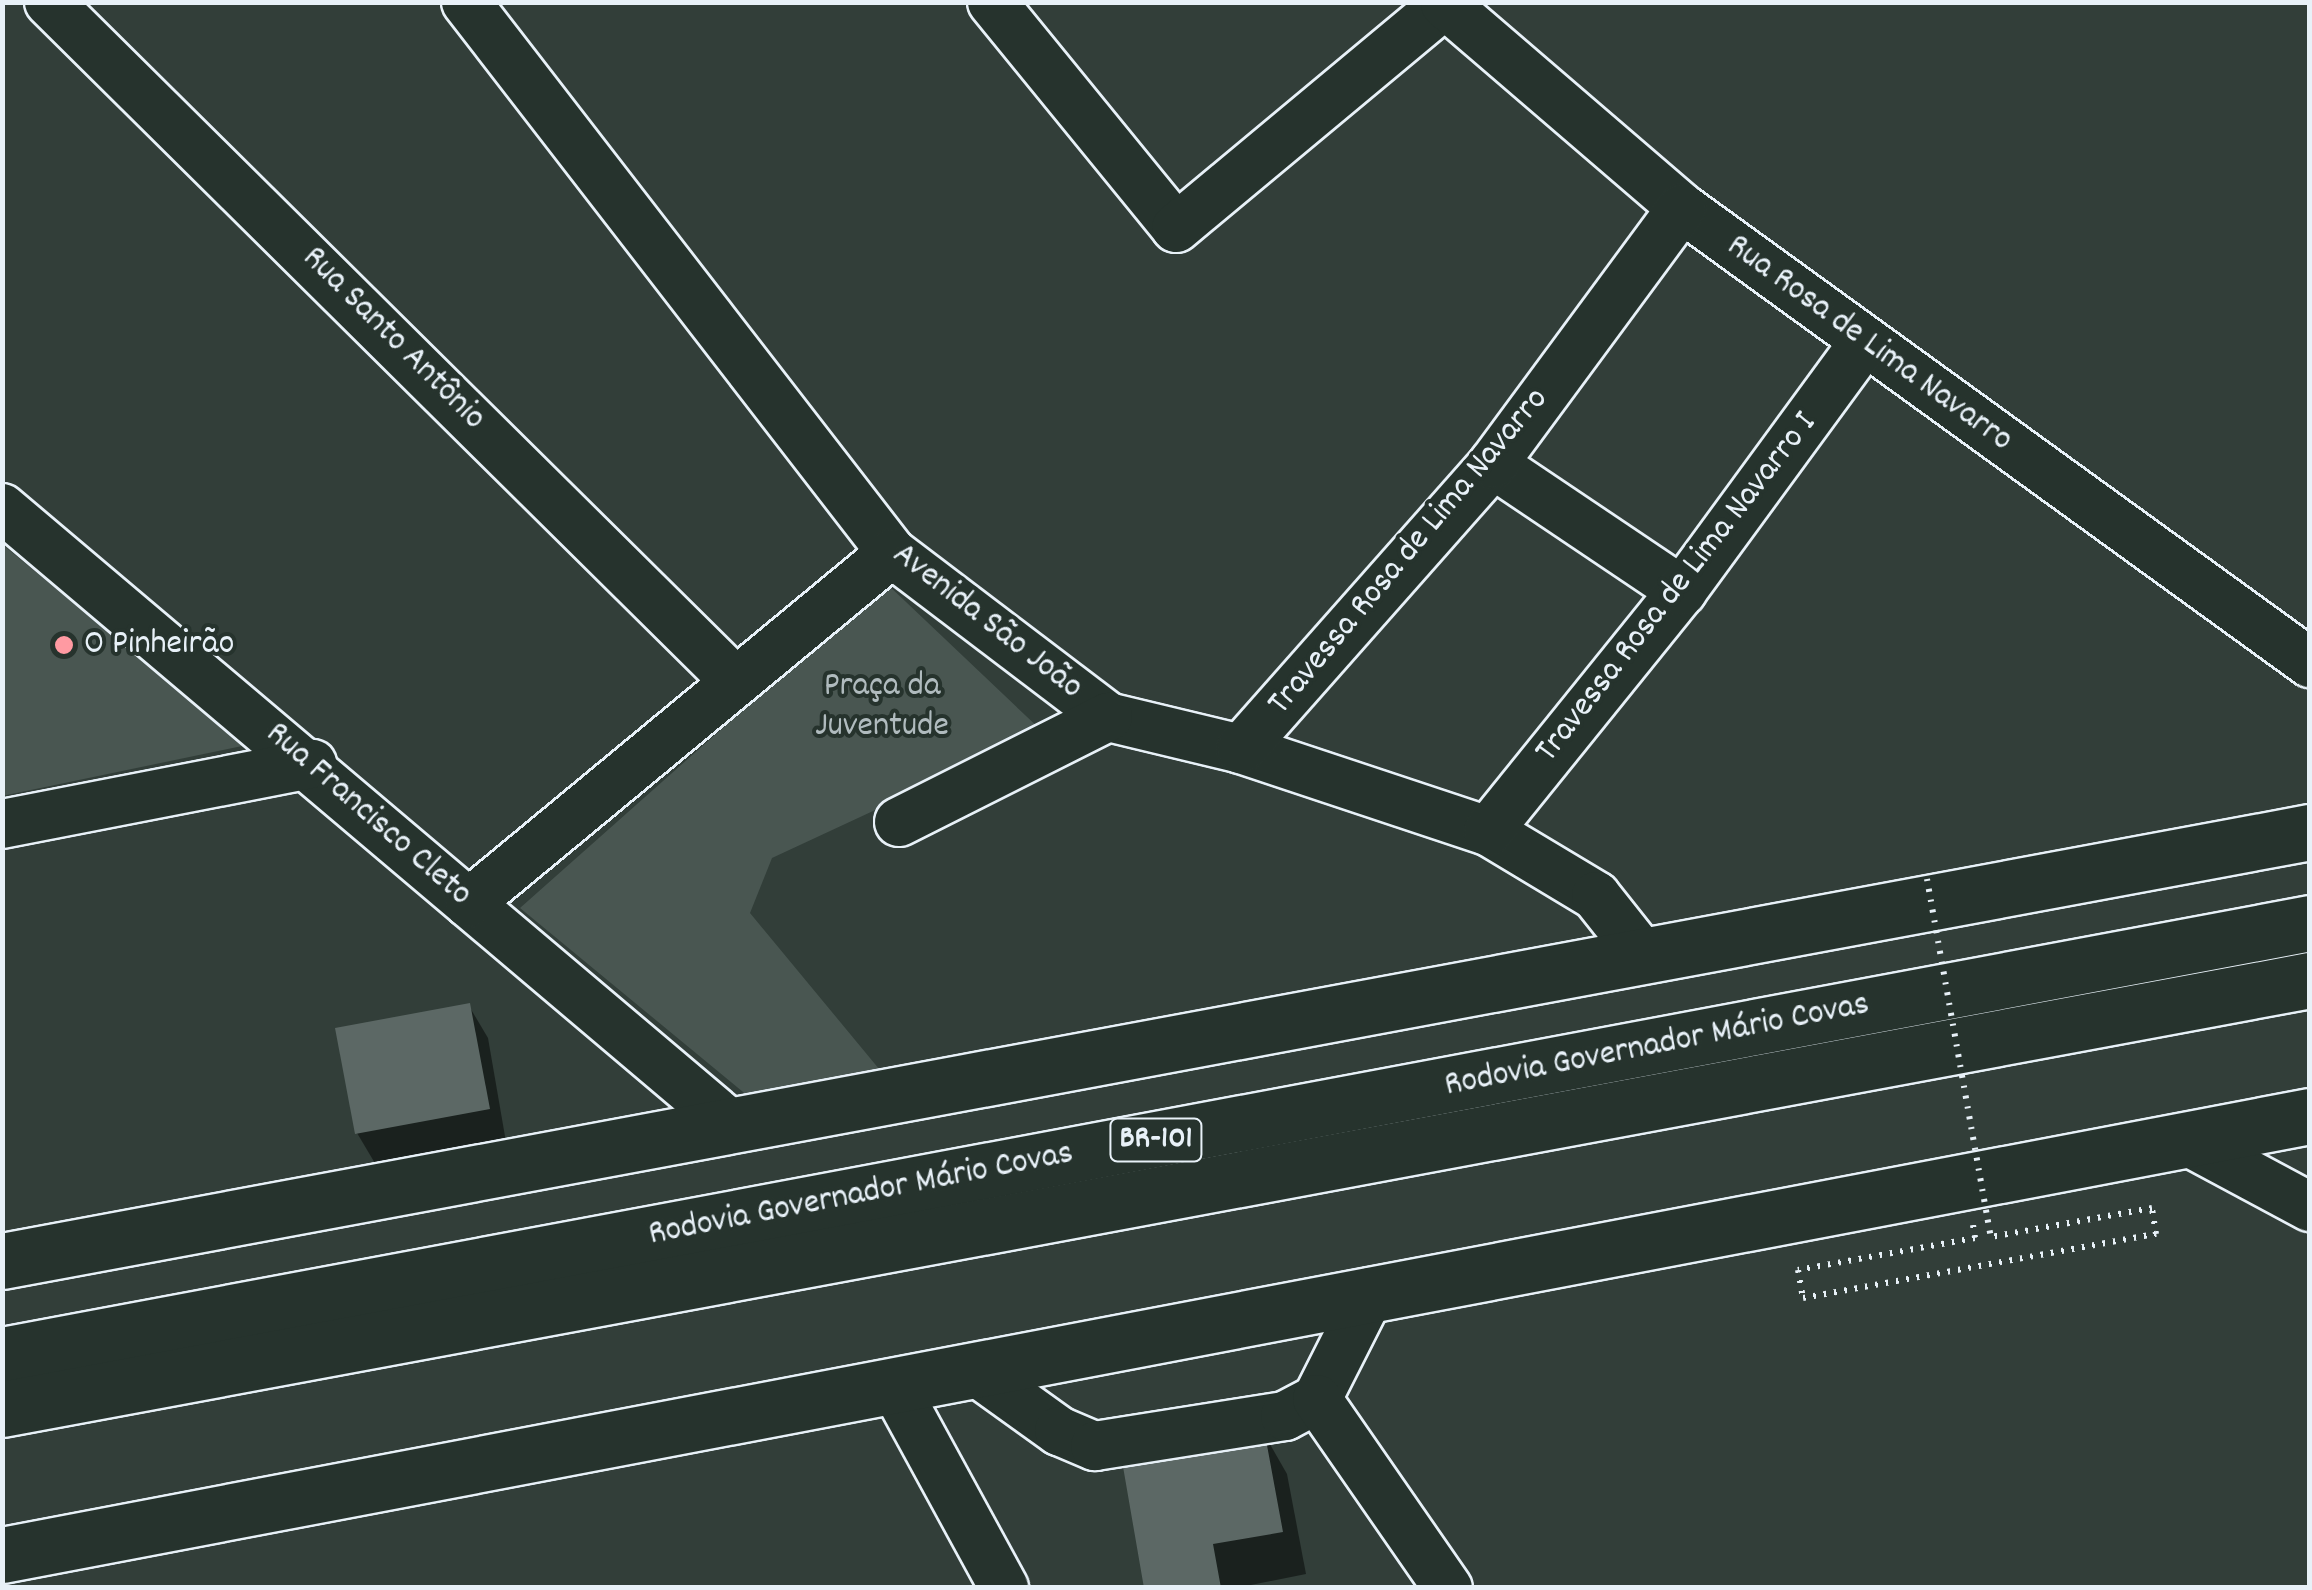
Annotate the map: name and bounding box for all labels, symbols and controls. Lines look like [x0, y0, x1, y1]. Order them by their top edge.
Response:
street label: Rua Rosa de Lima Navarro [1718, 226, 2020, 462]
street label: Rua Santo Antônio [292, 238, 494, 440]
street label: Travessa Rosa de Lima Navarro [1260, 380, 1558, 724]
street label: Travessa Rosa de Lima Navarro I [1527, 404, 1827, 772]
street label: Avenida São João [883, 535, 1091, 709]
place label: O Pinheirão [84, 624, 234, 666]
marker: O Pinheirão [53, 634, 75, 656]
park label: Praça da Juventude [815, 666, 949, 748]
street label: Rua Francisco Cleto [256, 714, 480, 916]
street label: Rodovia Governador Mário Covas [1441, 984, 1873, 1108]
road number: BR-101 [1108, 1113, 1204, 1167]
street label: Rodovia Governador Mário Covas [645, 1133, 1077, 1257]

